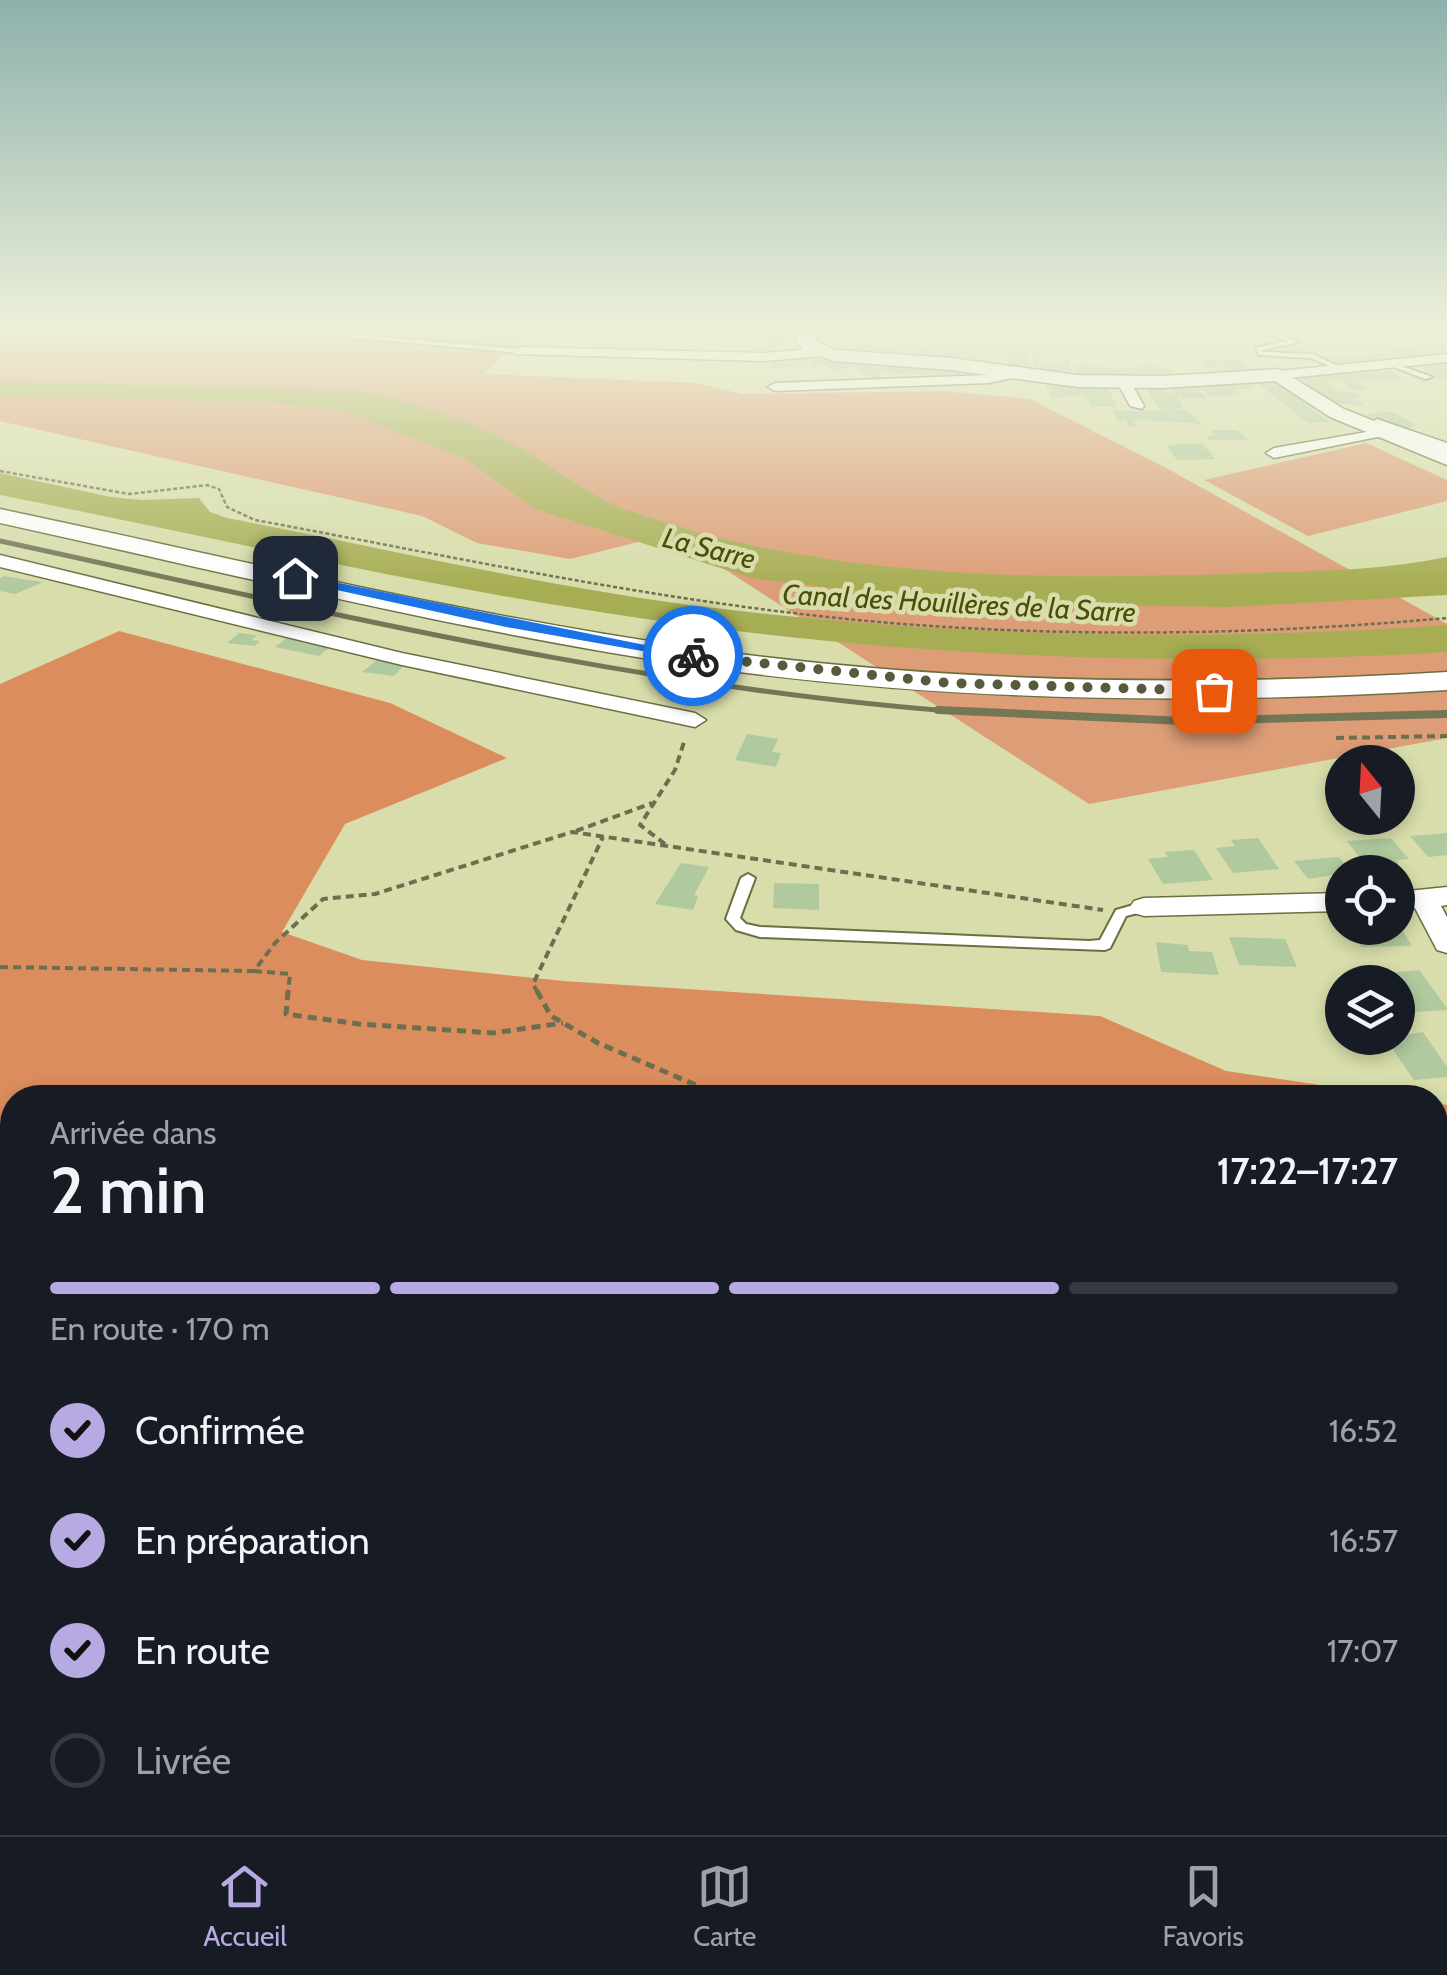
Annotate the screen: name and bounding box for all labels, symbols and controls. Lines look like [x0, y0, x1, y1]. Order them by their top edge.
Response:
water label: La Sarre [659, 520, 759, 576]
pin [253, 536, 338, 621]
icon: home [268, 551, 323, 606]
water label: Canal des Houillères de la Sarre [782, 577, 1137, 629]
courier [643, 606, 743, 706]
icon: bike [666, 629, 721, 684]
pin [1172, 649, 1257, 734]
icon: bag [1187, 664, 1242, 719]
north arrow [1325, 745, 1415, 835]
map controls [1325, 745, 1415, 1055]
button: locate [1325, 855, 1415, 945]
button: layers [1325, 965, 1415, 1055]
text: Arrivée dans [50, 1113, 216, 1152]
text: 17:22–17:27 [1217, 1147, 1398, 1194]
text: 2 min [50, 1150, 207, 1229]
text: En route · 170 m [50, 1309, 270, 1348]
icon: check [50, 1403, 105, 1458]
text: Confirmée [135, 1407, 305, 1454]
text: 16:52 [1329, 1411, 1398, 1450]
icon: check [50, 1513, 105, 1568]
text: En préparation [135, 1517, 370, 1564]
text: 16:57 [1329, 1521, 1398, 1560]
icon: check [50, 1623, 105, 1678]
text: En route [135, 1627, 270, 1674]
text: 17:07 [1327, 1631, 1398, 1670]
text: Livrée [135, 1737, 231, 1784]
tab: Accueil [203, 1859, 287, 1953]
tab: Carte [693, 1859, 756, 1953]
tab: Favoris [1163, 1859, 1244, 1953]

